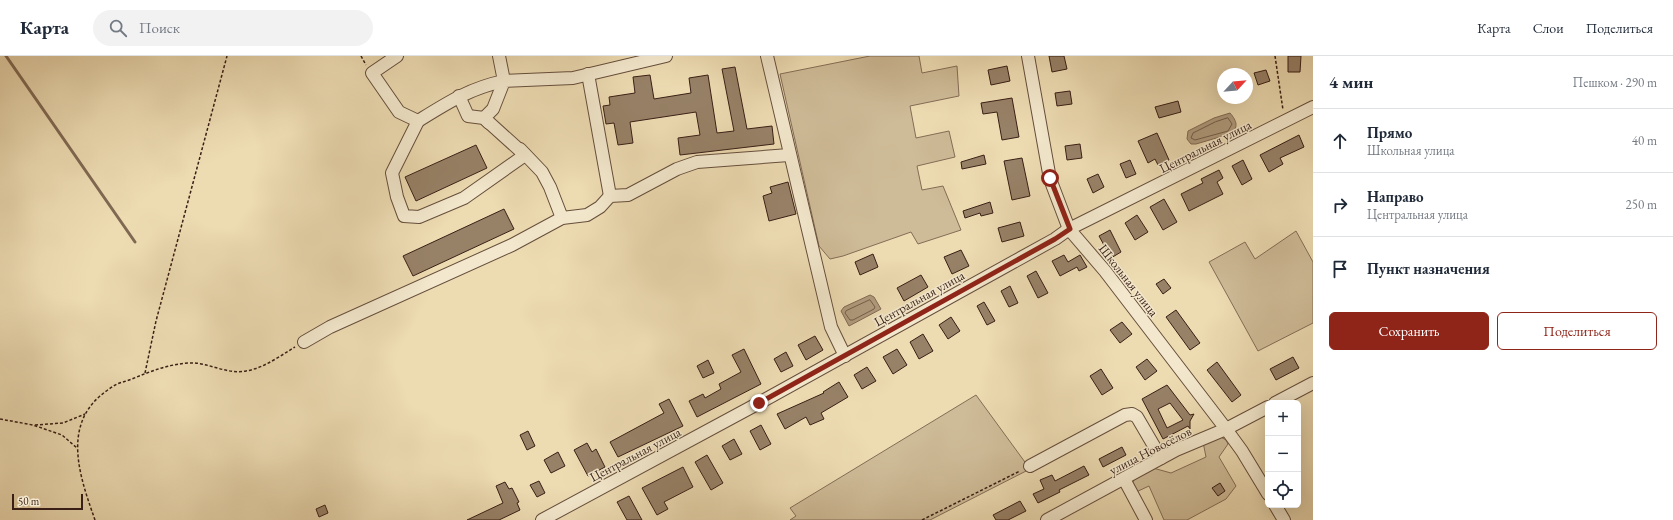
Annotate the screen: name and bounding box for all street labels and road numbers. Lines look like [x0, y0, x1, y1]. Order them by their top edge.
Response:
street label: Центральная улица [1156, 116, 1255, 177]
street label: Школьная улица [1095, 241, 1163, 321]
street label: Центральная улица [871, 266, 968, 330]
street label: улица Новосёлов [1106, 422, 1195, 478]
street label: Центральная улица [587, 423, 685, 486]

